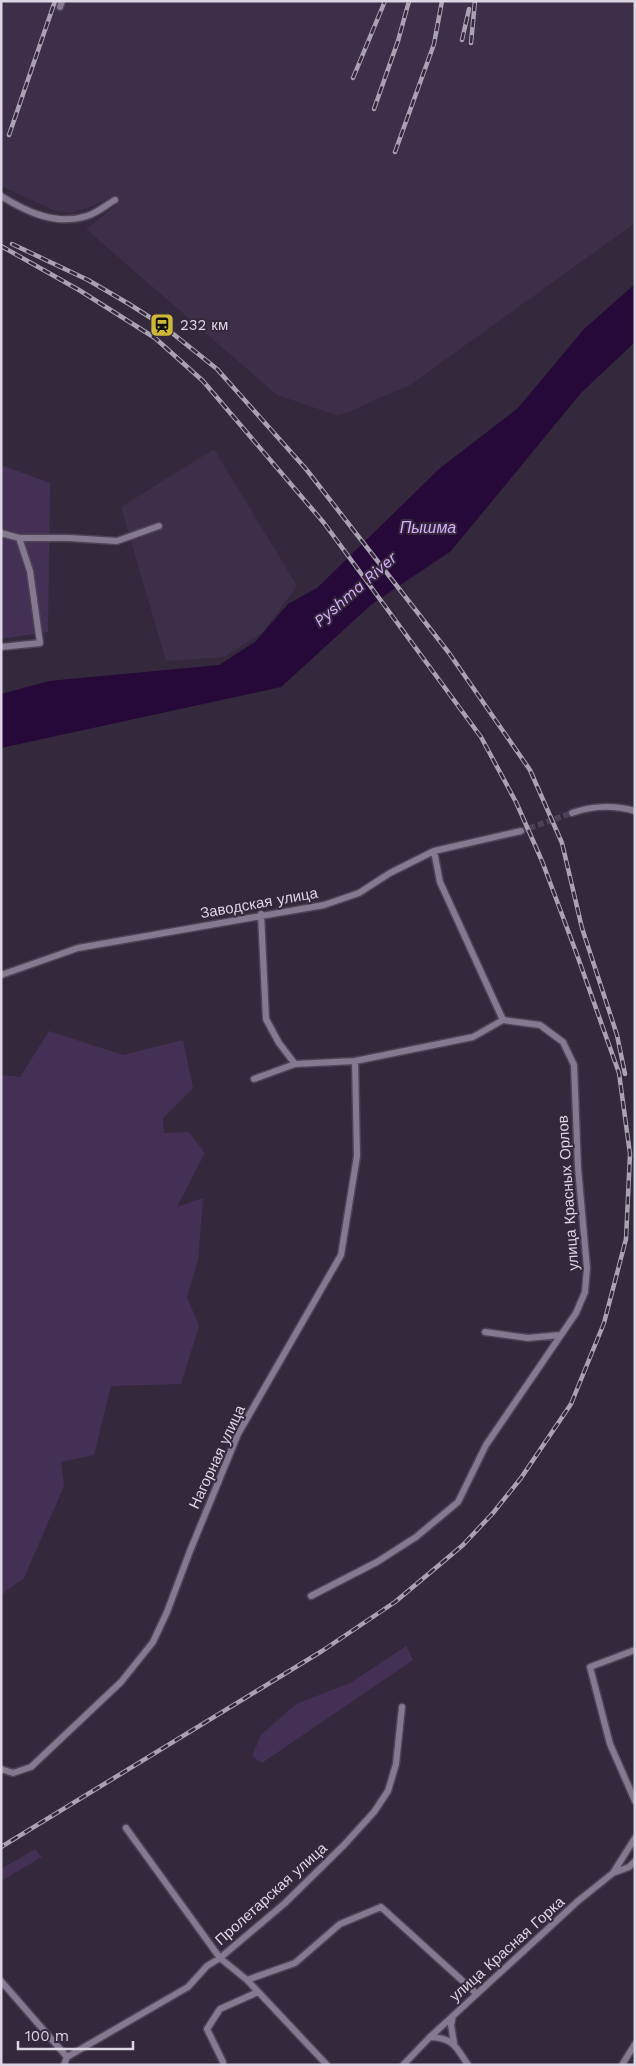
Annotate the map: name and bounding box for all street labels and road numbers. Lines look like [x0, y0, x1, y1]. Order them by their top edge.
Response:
street label: Заводская улица [199, 884, 320, 922]
street label: улица Красных Орлов [554, 1115, 582, 1271]
street label: Нагорная улица [185, 1402, 249, 1512]
street label: Пролетарская улица [211, 1839, 331, 1949]
street label: улица Красная Горка [446, 1892, 569, 2005]

